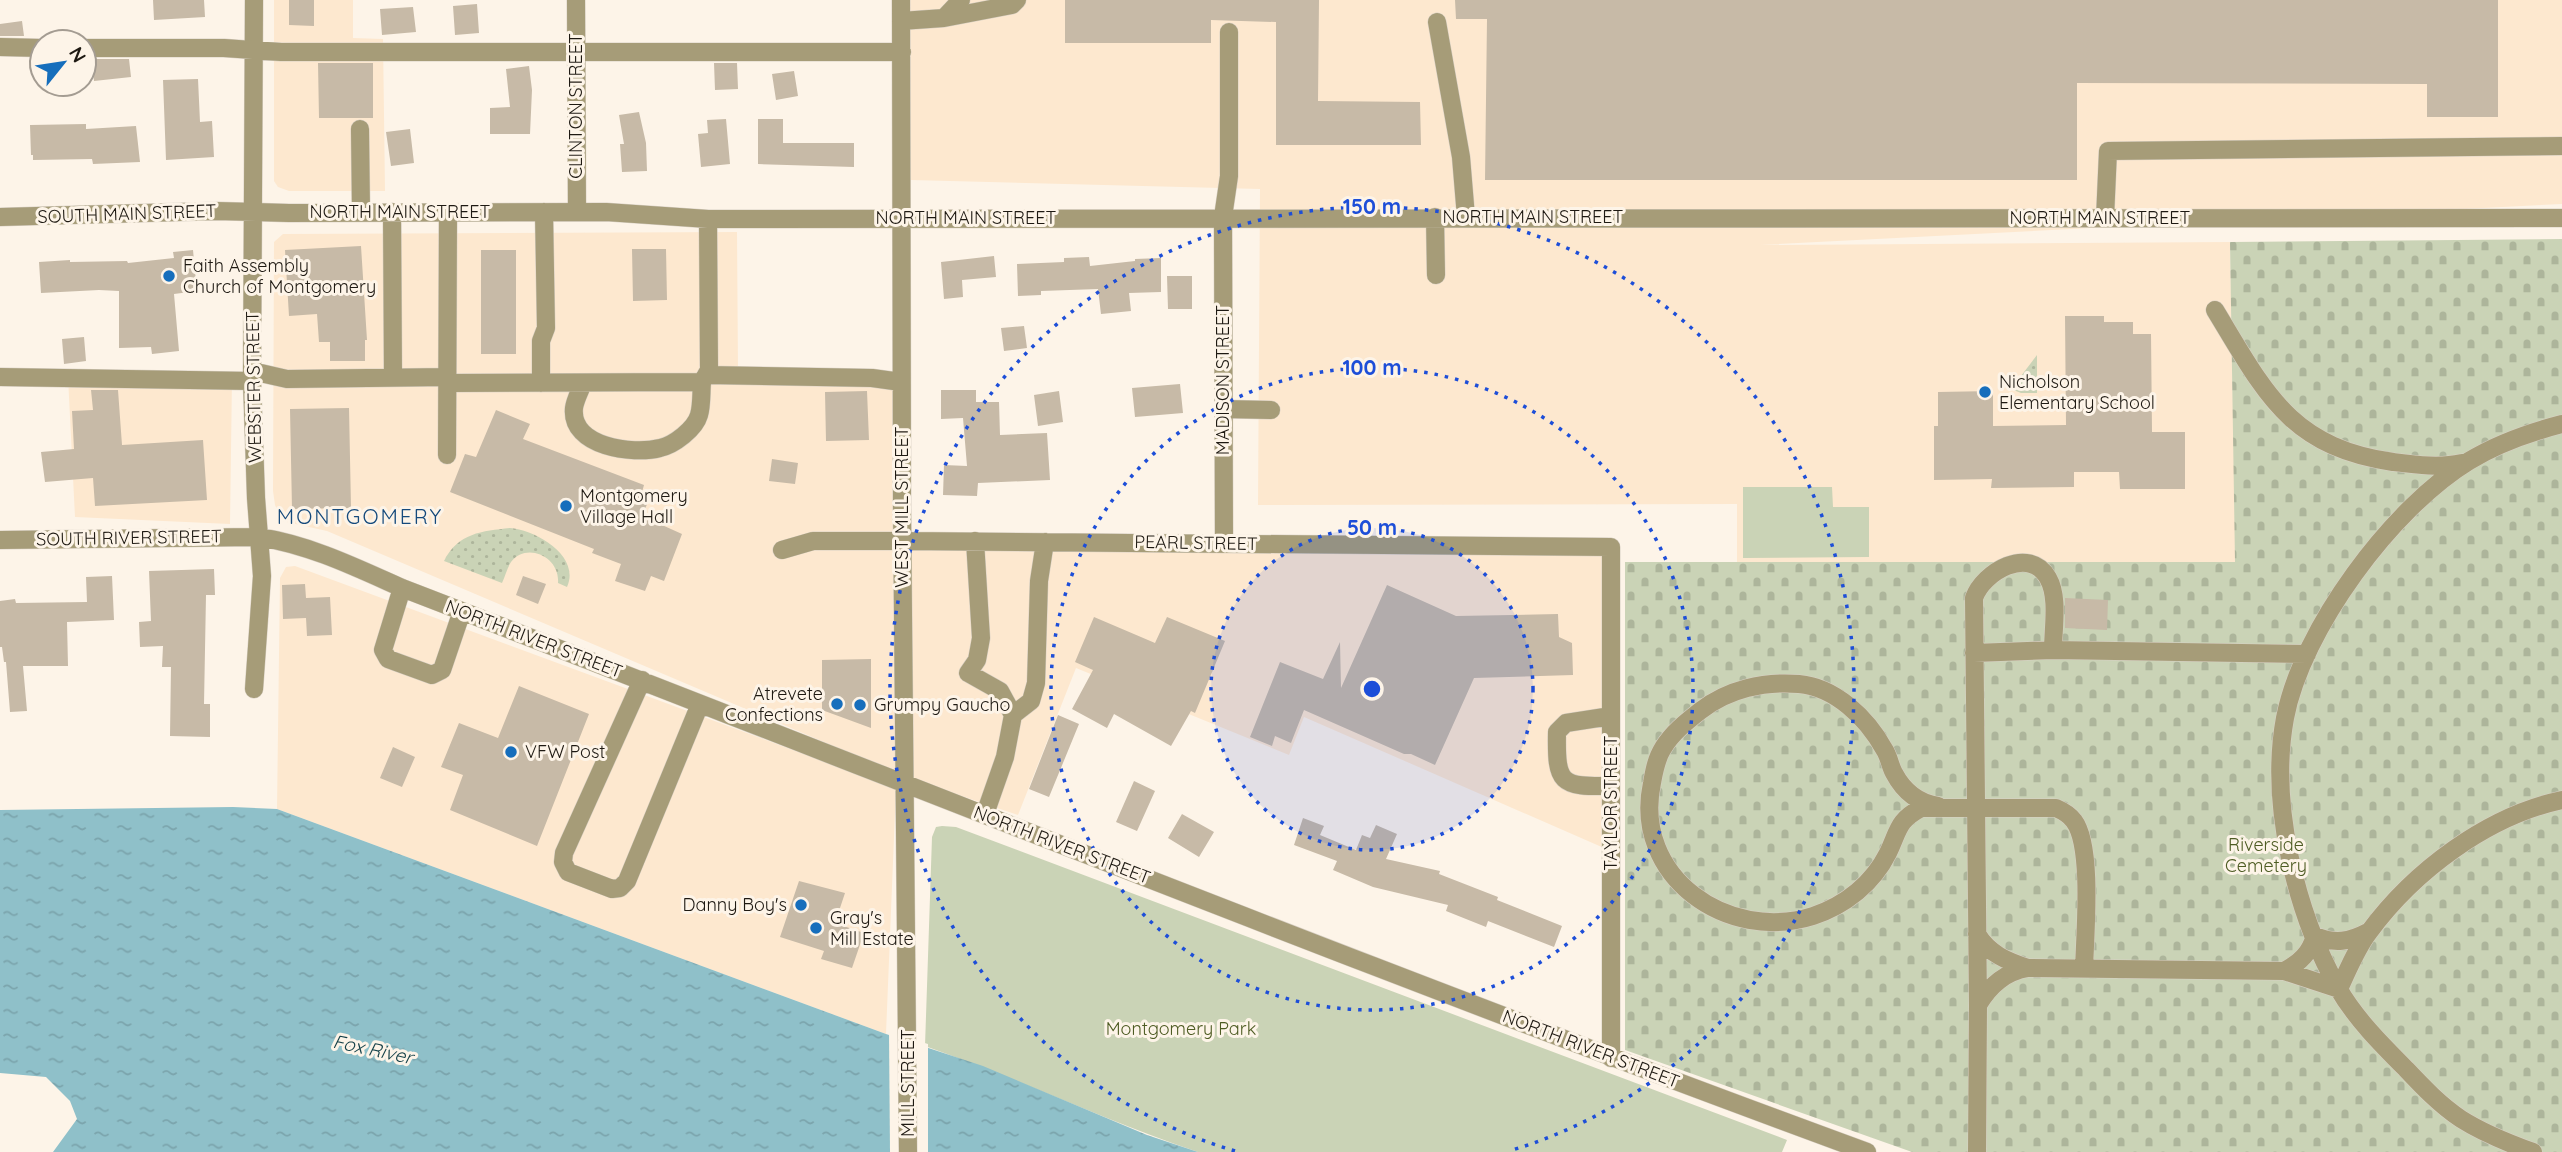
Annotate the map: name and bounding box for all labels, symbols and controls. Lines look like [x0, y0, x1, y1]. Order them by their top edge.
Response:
north arrow [28, 28, 98, 98]
street label: CLINTON STREET [564, 33, 587, 179]
text: N [64, 42, 92, 67]
text: 150 m [1343, 193, 1401, 219]
street label: SOUTH MAIN STREET [37, 199, 217, 228]
street label: NORTH MAIN STREET [310, 200, 491, 223]
street label: NORTH MAIN STREET [1443, 205, 1624, 228]
street label: NORTH MAIN STREET [876, 206, 1057, 229]
street label: NORTH MAIN STREET [2010, 206, 2191, 229]
place label: Faith Assembly Church of Montgomery [183, 254, 376, 298]
marker: Faith Assembly Church of Montgomery [161, 268, 177, 284]
street label: MADISON STREET [1211, 305, 1234, 455]
street label: WEBSTER STREET [241, 311, 266, 463]
text: 100 m [1342, 354, 1402, 380]
place label: Nicholson Elementary School [1999, 370, 2155, 414]
marker: Nicholson Elementary School [1977, 384, 1993, 400]
street label: WEST MILL STREET [890, 426, 913, 588]
place label: Montgomery Village Hall [580, 484, 688, 528]
marker: Montgomery Village Hall [558, 498, 574, 514]
district label: MONTGOMERY [277, 503, 443, 529]
text: 50 m [1347, 514, 1397, 540]
street label: SOUTH RIVER STREET [36, 524, 222, 551]
street label: PEARL STREET [1134, 530, 1258, 555]
street label: NORTH RIVER STREET [443, 594, 626, 683]
centre of rings [1360, 677, 1384, 701]
place label: Atrevete Confections [725, 682, 823, 726]
place label: Grumpy Gaucho [874, 693, 1010, 716]
marker: Atrevete Confections [829, 696, 845, 712]
marker: Grumpy Gaucho [852, 697, 868, 713]
street label: TAYLOR STREET [1599, 735, 1622, 871]
place label: VFW Post [525, 740, 605, 763]
marker: VFW Post [503, 744, 519, 760]
street label: NORTH RIVER STREET [971, 800, 1154, 889]
park label: Riverside Cemetery [2225, 833, 2307, 877]
place label: Danny Boy's [683, 893, 787, 916]
marker: Danny Boy's [793, 897, 809, 913]
place label: Gray's Mill Estate [830, 906, 914, 950]
marker: Gray's Mill Estate [808, 920, 824, 936]
street label: NORTH RIVER STREET [1500, 1004, 1683, 1093]
park label: Montgomery Park [1106, 1017, 1256, 1040]
water label: Fox River [331, 1029, 418, 1070]
street label: MILL STREET [896, 1029, 919, 1137]

